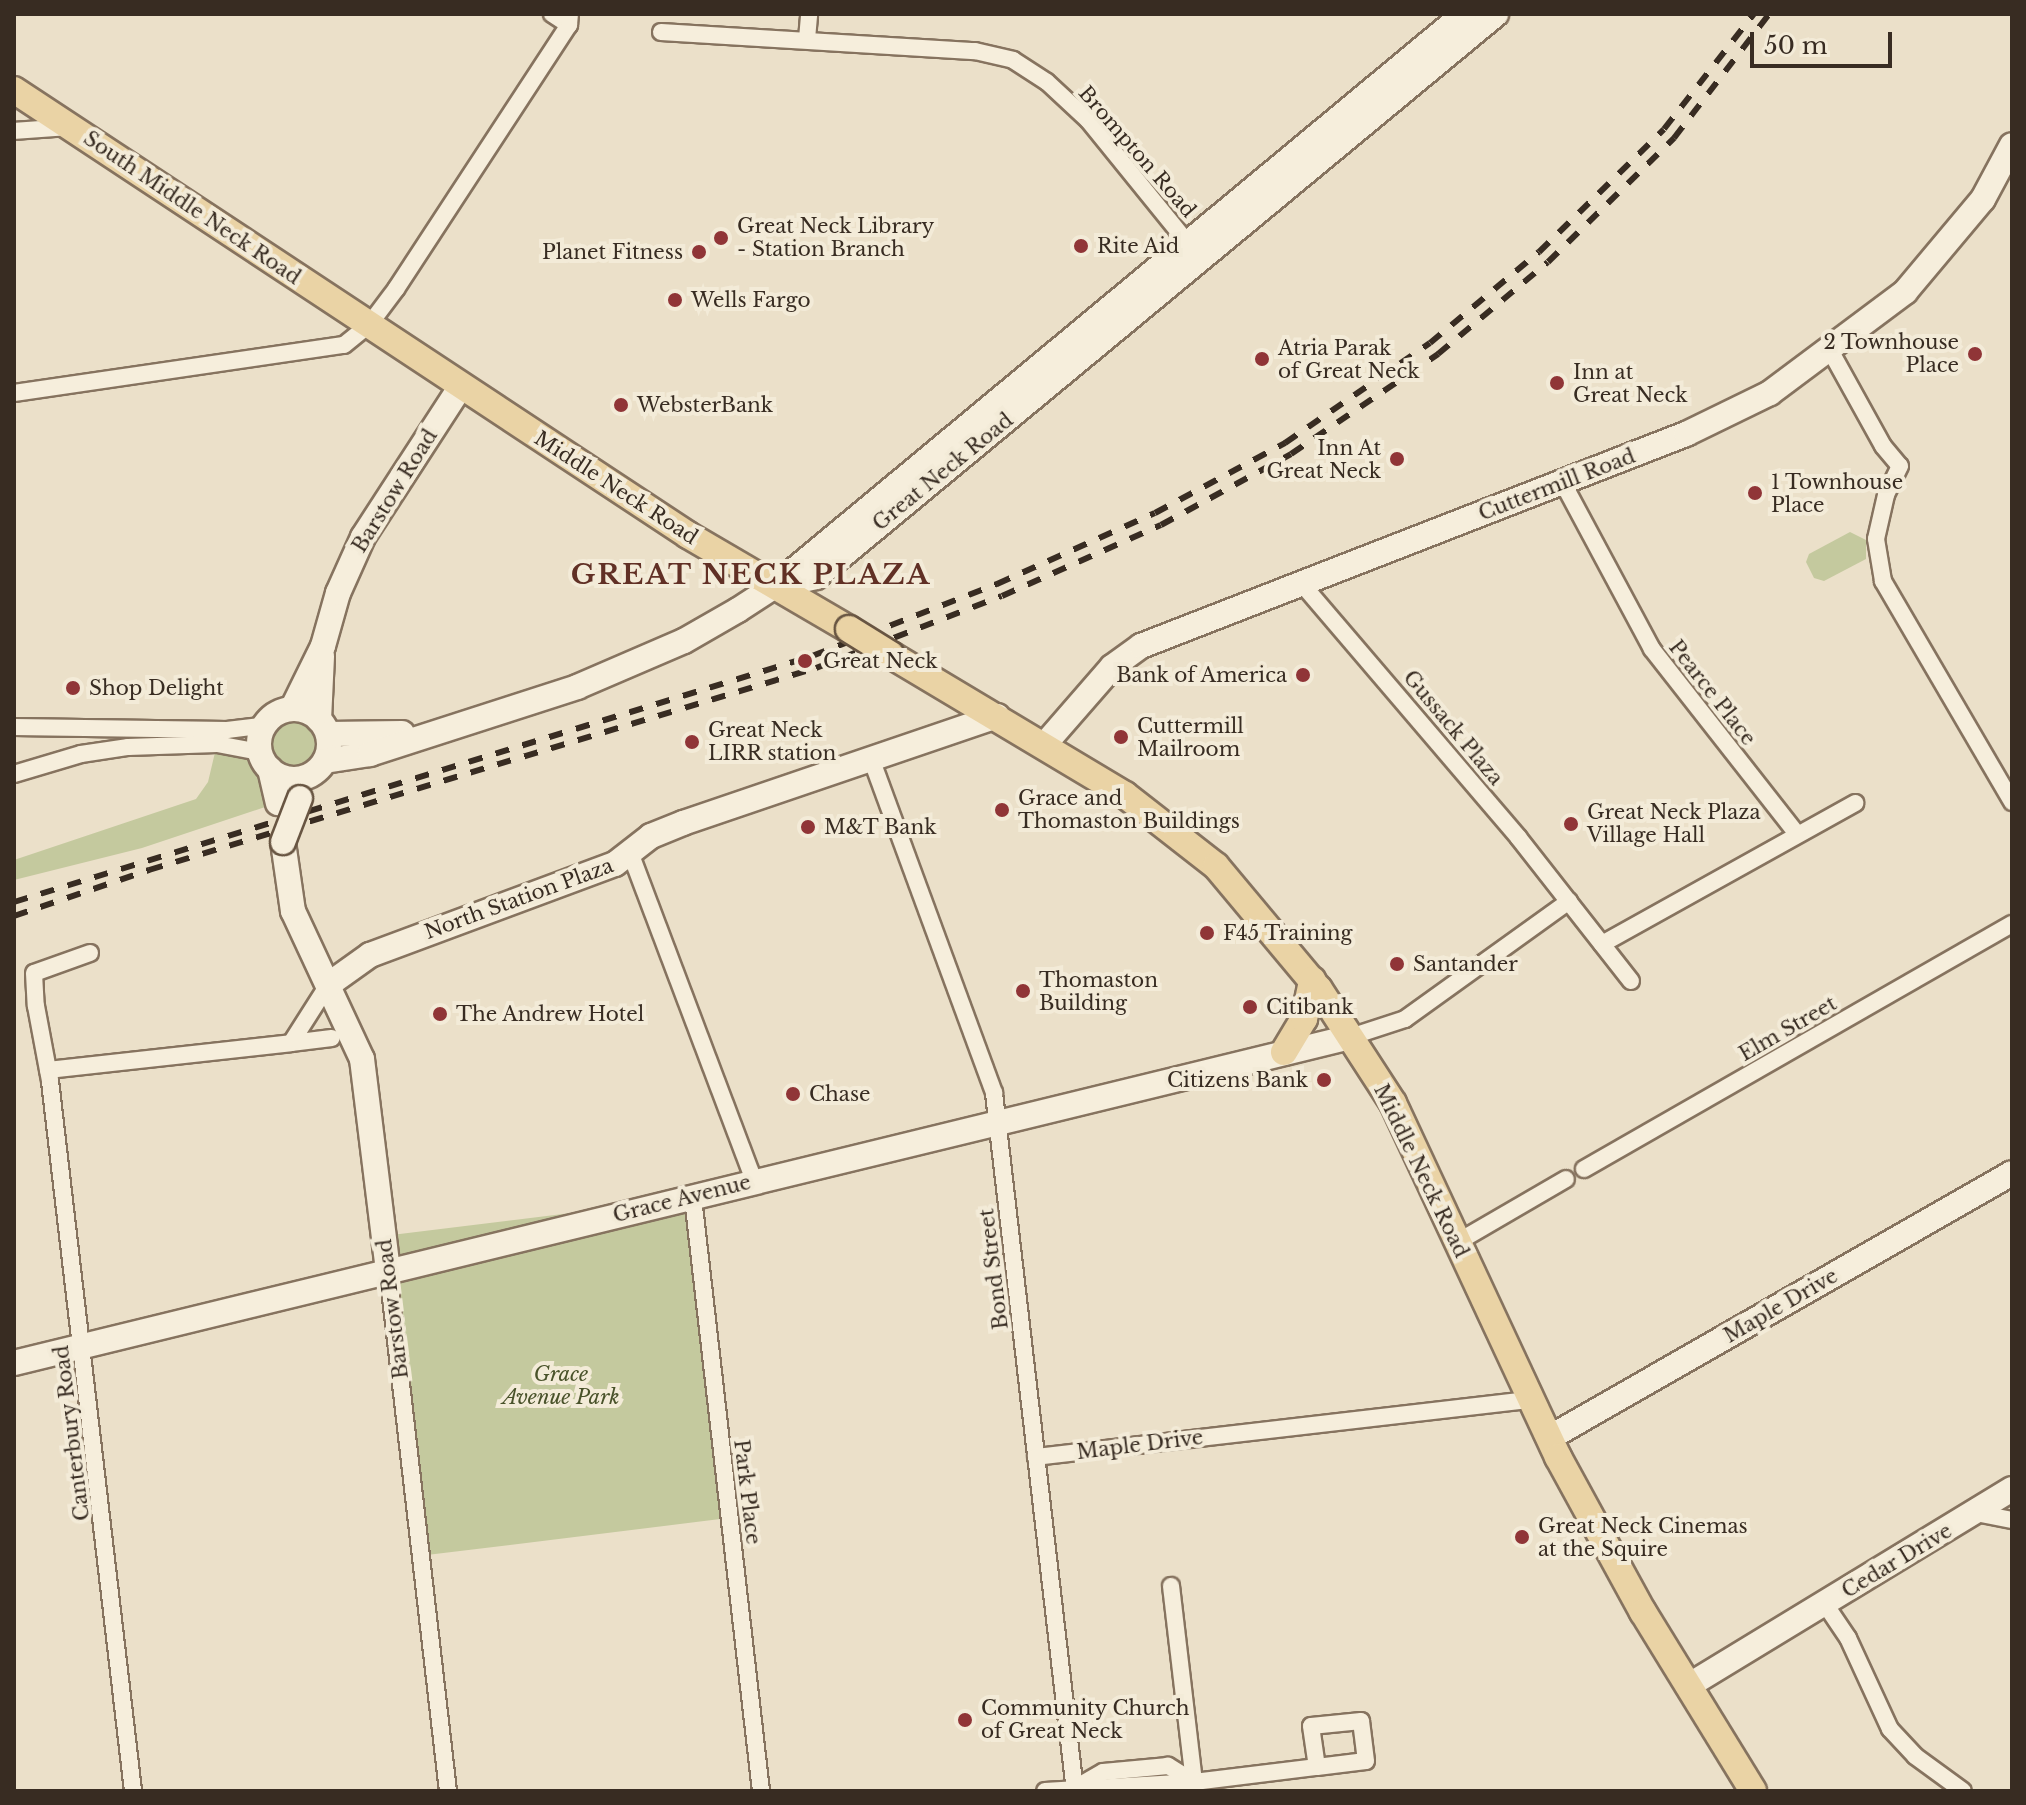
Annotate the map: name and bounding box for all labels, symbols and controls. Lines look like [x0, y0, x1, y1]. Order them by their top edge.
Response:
scale bar [1754, 16, 1896, 66]
text: 50 m [1764, 31, 1827, 60]
street label: Brompton Road [1073, 81, 1201, 223]
street label: South Middle Neck Road [79, 126, 305, 290]
place label: Great Neck Library - Station Branch [737, 214, 935, 261]
marker: Great Neck Library - Station Branch [712, 229, 730, 247]
place label: Rite Aid [1097, 234, 1180, 258]
marker: Rite Aid [1072, 237, 1090, 255]
place label: Planet Fitness [542, 240, 683, 264]
marker: Planet Fitness [690, 243, 708, 261]
place label: Wells Fargo [691, 288, 811, 312]
marker: Wells Fargo [666, 291, 684, 309]
place label: 2 Townhouse Place [1823, 330, 1959, 377]
place label: Atria Parak of Great Neck [1278, 336, 1420, 383]
marker: 2 Townhouse Place [1966, 345, 1984, 363]
marker: Atria Parak of Great Neck [1253, 350, 1271, 368]
place label: Inn at Great Neck [1573, 360, 1688, 407]
marker: Inn at Great Neck [1548, 374, 1566, 392]
place label: WebsterBank [637, 393, 773, 417]
marker: WebsterBank [612, 396, 630, 414]
street label: Great Neck Road [868, 408, 1018, 536]
street label: Barstow Road [347, 425, 443, 557]
street label: Middle Neck Road [530, 426, 702, 550]
place label: Inn At Great Neck [1266, 436, 1381, 483]
street label: Cuttermill Road [1475, 444, 1639, 526]
marker: Inn At Great Neck [1388, 450, 1406, 468]
place label: 1 Townhouse Place [1771, 470, 1904, 517]
marker: 1 Townhouse Place [1746, 484, 1764, 502]
district label: GREAT NECK PLAZA [570, 558, 932, 592]
street label: Pearce Place [1664, 636, 1760, 750]
place label: Great Neck [823, 649, 938, 673]
marker: Great Neck [794, 650, 816, 672]
place label: Bank of America [1115, 663, 1287, 687]
marker: Bank of America [1294, 666, 1312, 684]
street label: Gussack Plaza [1398, 666, 1508, 790]
place label: Shop Delight [89, 676, 224, 700]
marker: Shop Delight [64, 679, 82, 697]
place label: Cuttermill Mailroom [1137, 714, 1244, 761]
place label: Great Neck LIRR station [708, 718, 837, 765]
marker: Cuttermill Mailroom [1112, 728, 1130, 746]
marker: Great Neck LIRR station [683, 733, 701, 751]
place label: Grace and Thomaston Buildings [1018, 786, 1240, 833]
place label: Great Neck Plaza Village Hall [1587, 800, 1761, 847]
marker: Grace and Thomaston Buildings [993, 801, 1011, 819]
place label: M&T Bank [824, 815, 937, 839]
marker: Great Neck Plaza Village Hall [1562, 815, 1580, 833]
marker: M&T Bank [799, 818, 817, 836]
street label: North Station Plaza [421, 854, 617, 944]
place label: F45 Training [1223, 921, 1353, 945]
marker: F45 Training [1198, 924, 1216, 942]
place label: Santander [1413, 952, 1518, 976]
marker: Santander [1388, 955, 1406, 973]
place label: Thomaston Building [1039, 968, 1158, 1015]
marker: Thomaston Building [1014, 982, 1032, 1000]
street label: Elm Street [1735, 992, 1841, 1066]
place label: Citibank [1266, 995, 1353, 1019]
marker: Citibank [1241, 998, 1259, 1016]
place label: The Andrew Hotel [456, 1002, 646, 1026]
marker: The Andrew Hotel [431, 1005, 449, 1023]
place label: Citizens Bank [1167, 1068, 1308, 1092]
marker: Citizens Bank [1315, 1071, 1333, 1089]
street label: Middle Neck Road [1369, 1080, 1473, 1262]
place label: Chase [809, 1082, 870, 1106]
marker: Chase [784, 1085, 802, 1103]
street label: Grace Avenue [610, 1170, 754, 1228]
street label: Bond Street [975, 1207, 1013, 1331]
street label: Barstow Road [372, 1237, 414, 1381]
street label: Maple Drive [1720, 1264, 1842, 1348]
street label: Canterbury Road [49, 1344, 95, 1522]
park label: Grace Avenue Park [502, 1362, 620, 1409]
street label: Maple Drive [1075, 1425, 1205, 1465]
street label: Park Place [729, 1438, 765, 1546]
place label: Great Neck Cinemas at the Squire [1538, 1514, 1748, 1561]
street label: Cedar Drive [1837, 1519, 1957, 1603]
marker: Great Neck Cinemas at the Squire [1513, 1528, 1531, 1546]
place label: Community Church of Great Neck [981, 1696, 1190, 1743]
marker: Community Church of Great Neck [956, 1711, 974, 1729]

